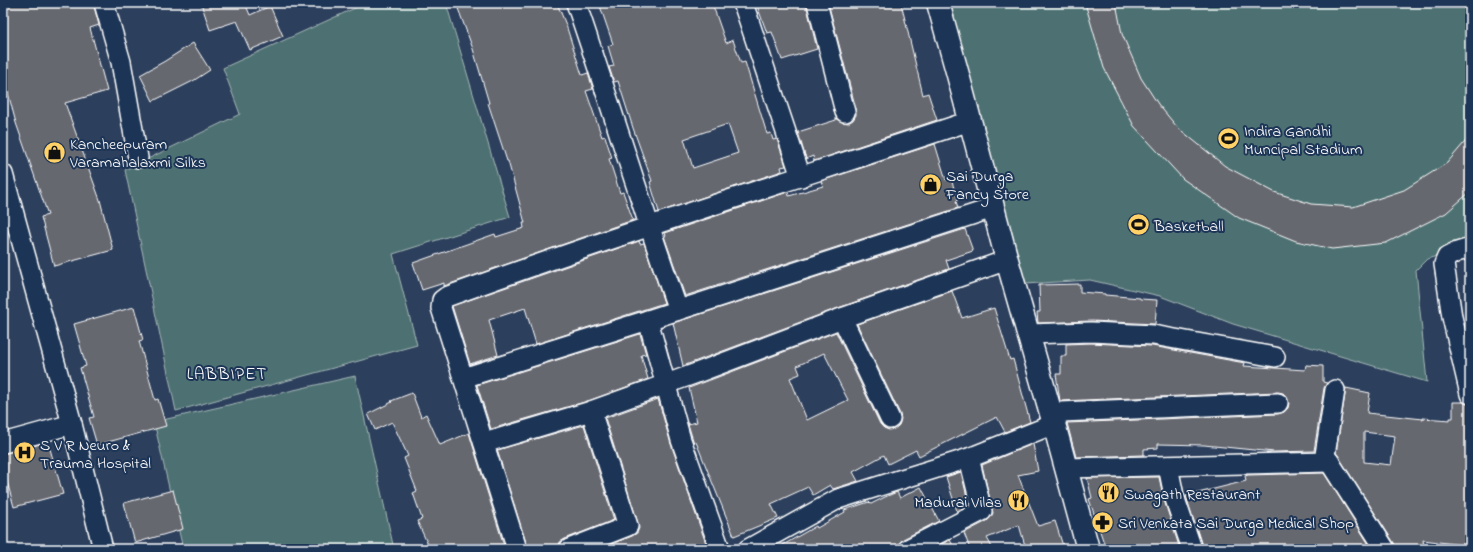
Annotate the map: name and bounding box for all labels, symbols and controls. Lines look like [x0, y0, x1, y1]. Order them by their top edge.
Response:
place label: Indira Gandhi Muncipal Stadium [1244, 120, 1362, 162]
sports icon: Indira Gandhi Muncipal Stadium [1215, 126, 1241, 152]
place label: Kancheepuram Varamahalaxmi Silks [69, 133, 206, 175]
shop icon: Kancheepuram Varamahalaxmi Silks [41, 139, 67, 165]
place label: Sai Durga Fancy Store [945, 165, 1030, 207]
shop icon: Sai Durga Fancy Store [917, 171, 943, 197]
sports icon: Basketball [1125, 212, 1151, 238]
place label: Basketball [1153, 215, 1224, 239]
district label: LABBIPET [187, 362, 267, 387]
place label: S V R Neuro & Trauma Hospital [40, 434, 151, 476]
hospital icon: S V R Neuro & Trauma Hospital [12, 440, 38, 466]
restaurant icon: Swagath Restaurant [1096, 480, 1122, 506]
place label: Swagath Restaurant [1124, 483, 1261, 507]
restaurant icon: Madurai Vilas [1005, 488, 1031, 514]
place label: Madurai Vilas [914, 491, 1002, 515]
pharmacy icon: Sri Venkata Sai Durga Medical Shop [1090, 509, 1116, 535]
place label: Sri Venkata Sai Durga Medical Shop [1118, 512, 1354, 536]

